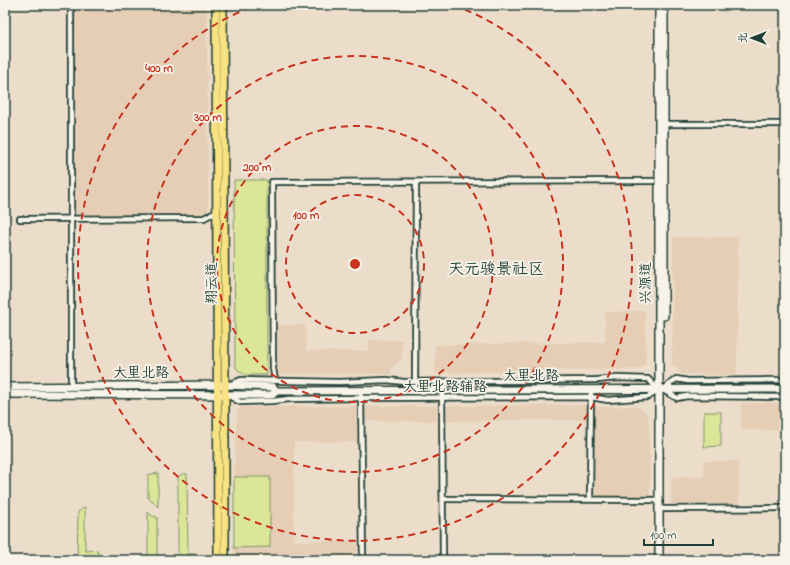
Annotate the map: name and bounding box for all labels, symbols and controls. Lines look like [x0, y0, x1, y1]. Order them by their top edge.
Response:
north arrow [732, 18, 772, 58]
text: 北 [735, 33, 751, 44]
text: 400 m [144, 60, 173, 78]
text: 300 m [193, 109, 223, 127]
text: 200 m [242, 159, 272, 177]
text: 100 m [293, 207, 320, 225]
centre of rings [348, 257, 362, 271]
district label: 天元骏景社区 [448, 258, 544, 282]
street label: 翔云道 [202, 262, 223, 304]
street label: 兴源道 [636, 262, 657, 304]
street label: 大里北路 [113, 363, 169, 384]
street label: 大里北路 [503, 366, 559, 387]
street label: 大里北路辅路 [403, 377, 487, 398]
scale bar [644, 521, 713, 547]
text: 100 m [650, 527, 677, 545]

